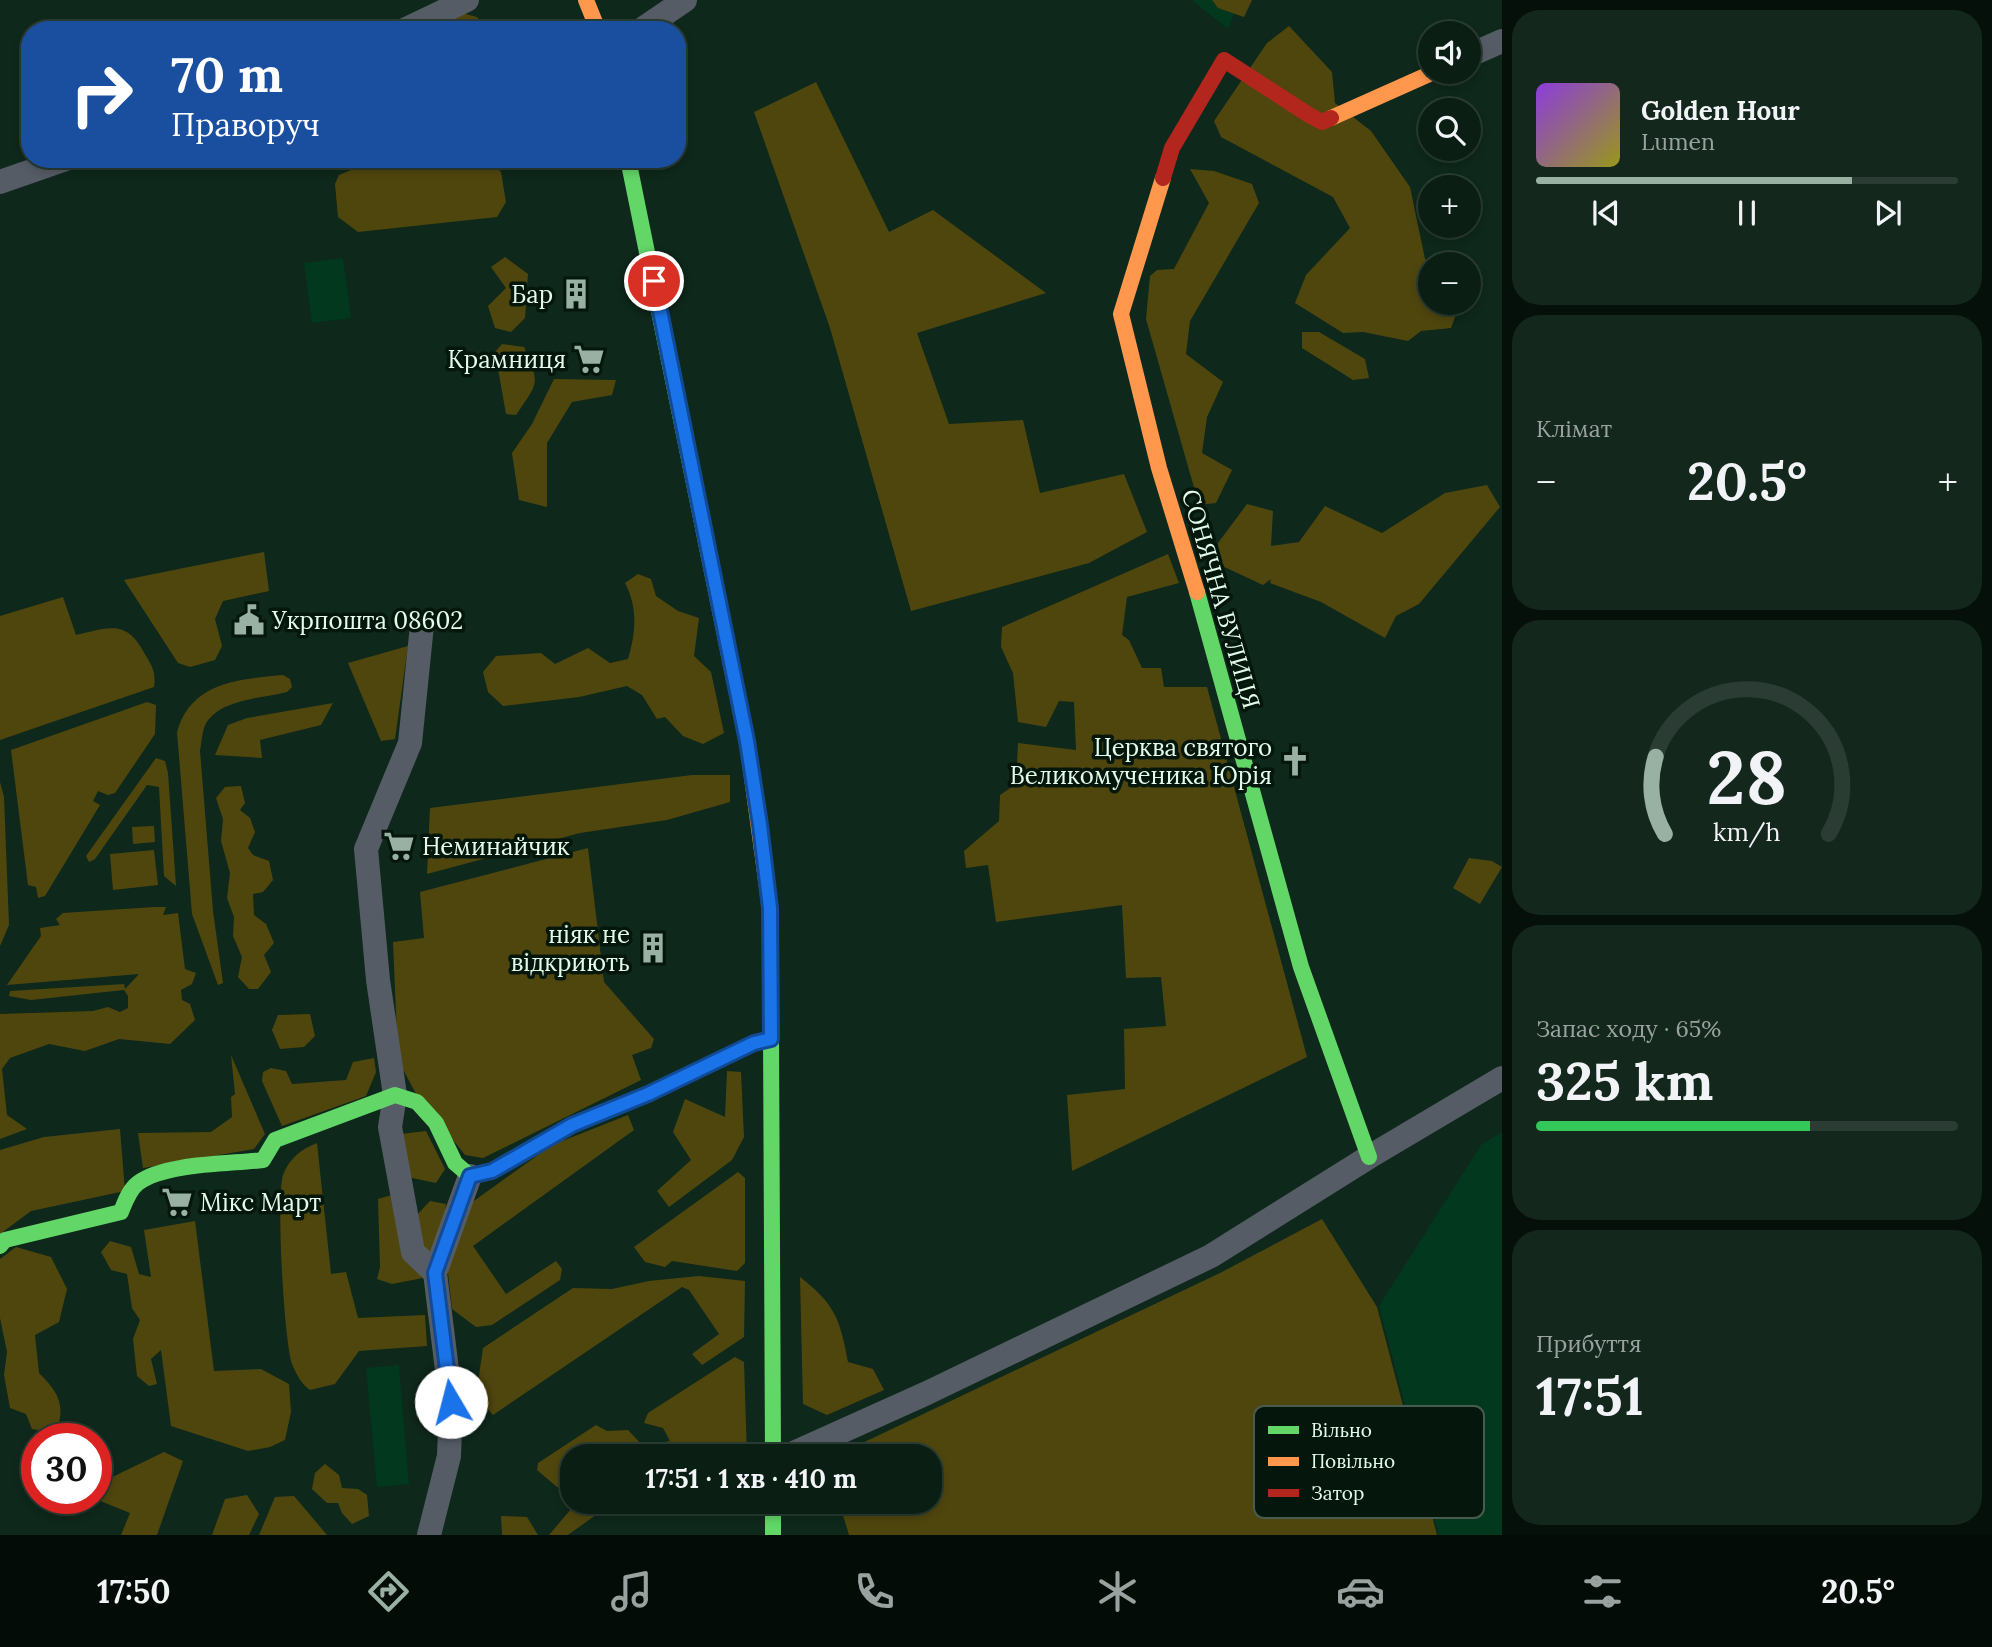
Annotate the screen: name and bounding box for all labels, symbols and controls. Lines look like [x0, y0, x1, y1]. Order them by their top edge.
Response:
map controls [1418, 21, 1481, 315]
button: sound [1418, 21, 1481, 84]
text: 70 m [171, 43, 283, 105]
icon: right [56, 49, 147, 140]
text: Golden Hour [1641, 94, 1800, 127]
button: search [1418, 98, 1481, 161]
text: Праворуч [171, 104, 320, 145]
text: Lumen [1641, 127, 1715, 156]
button: + [1418, 175, 1481, 238]
icon: previous [1587, 194, 1625, 232]
icon: pause [1728, 194, 1766, 232]
icon: next [1869, 194, 1907, 232]
pin [624, 251, 684, 311]
button: − [1418, 252, 1481, 315]
icon: arrive [635, 262, 673, 300]
building icon: Бар [559, 277, 593, 311]
place label: Бар [511, 279, 553, 310]
supermarket icon: Крамниця [572, 342, 606, 376]
place label: Крамниця [447, 344, 566, 375]
text: Клімат [1536, 414, 1612, 443]
text: 20.5° [1687, 448, 1807, 514]
text: − [1536, 458, 1556, 506]
text: + [1938, 458, 1958, 506]
street label: СОНЯЧНА ВУЛИЦЯ [1175, 486, 1267, 712]
public building icon: Укрпошта 08602 [232, 603, 266, 637]
place label: Укрпошта 08602 [271, 605, 463, 636]
text: 28 [1707, 731, 1787, 824]
place label: Церква святого Великомученика Юрія [1010, 732, 1272, 791]
church icon: Церква святого Великомученика Юрія [1278, 744, 1312, 778]
text: km/h [1713, 815, 1781, 847]
supermarket icon: Неминайчик [382, 829, 416, 863]
place label: Неминайчик [422, 831, 570, 862]
place label: ніяк не відкриють [511, 919, 630, 978]
building icon: ніяк не відкриють [636, 931, 670, 965]
text: Запас ходу · 65% [1536, 1014, 1721, 1043]
text: 325 km [1536, 1048, 1713, 1114]
supermarket icon: Мікс Март [160, 1185, 194, 1219]
place label: Мікс Март [200, 1187, 321, 1218]
text: Прибуття [1536, 1329, 1641, 1358]
text: 17:51 [1536, 1363, 1644, 1429]
position arrow [414, 1365, 488, 1439]
legend [1254, 1406, 1484, 1518]
text: Вільно [1311, 1418, 1372, 1442]
speed limit sign: 30 [21, 1423, 112, 1514]
text: Повільно [1311, 1449, 1395, 1473]
text: 17:51 · 1 хв · 410 m [645, 1462, 857, 1495]
text: Затор [1311, 1481, 1364, 1505]
icon: directions [364, 1567, 413, 1616]
icon: music [607, 1567, 656, 1616]
icon: phone [850, 1567, 899, 1616]
icon: climate [1093, 1567, 1142, 1616]
icon: car [1336, 1567, 1385, 1616]
icon: filters [1578, 1567, 1627, 1616]
text: 17:50 [97, 1571, 171, 1612]
text: 20.5° [1821, 1571, 1895, 1612]

